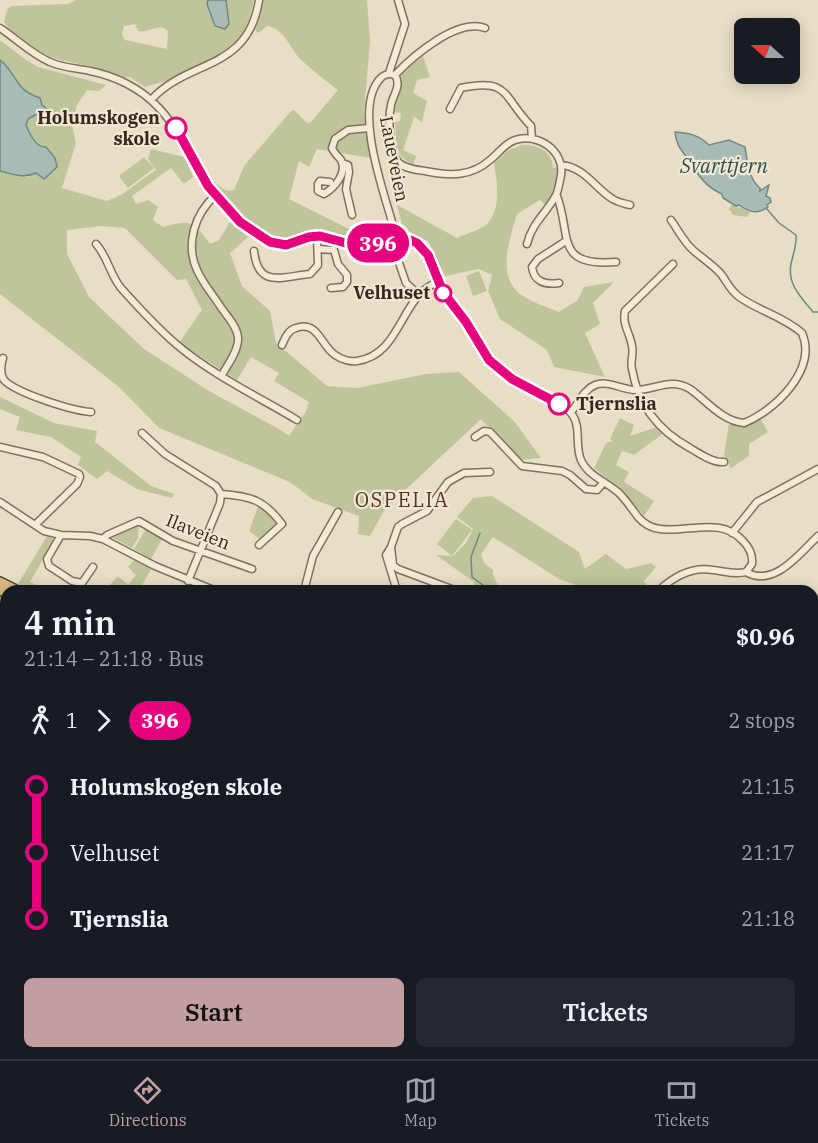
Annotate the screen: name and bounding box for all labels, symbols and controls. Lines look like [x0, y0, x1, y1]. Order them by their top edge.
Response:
north arrow [734, 18, 800, 84]
map controls [734, 18, 800, 84]
place label: Holumskogen skole [37, 106, 160, 150]
street label: Laueveien [375, 114, 414, 204]
marker: Holumskogen skole [165, 117, 187, 139]
water label: Svarttjern [679, 152, 769, 179]
line badge: 396 [344, 224, 412, 262]
text: 396 [359, 229, 397, 257]
place label: Velhuset [353, 281, 430, 304]
marker: Velhuset [434, 284, 452, 302]
place label: Tjernslia [576, 392, 657, 415]
marker: Tjernslia [548, 393, 570, 415]
district label: OSPELIA [355, 486, 449, 513]
street label: Ilaveien [163, 508, 234, 555]
text: 4 min [24, 601, 116, 644]
text: $0.96 [736, 622, 795, 651]
text: 21:14 – 21:18 · Bus [24, 645, 204, 672]
icon: walk [24, 704, 57, 737]
icon: forward [87, 704, 120, 737]
text: 396 [141, 706, 179, 734]
text: 1 [66, 707, 78, 734]
text: 2 stops [728, 707, 795, 734]
text: Holumskogen skole [70, 772, 282, 801]
text: 21:15 [741, 773, 795, 800]
text: Velhuset [70, 838, 159, 867]
text: 21:17 [741, 839, 795, 866]
text: Tjernslia [70, 904, 169, 933]
text: 21:18 [741, 905, 795, 932]
button: Start [24, 978, 404, 1047]
button: Tickets [416, 978, 795, 1047]
tab: Directions [109, 1074, 187, 1130]
tab: Map [404, 1074, 437, 1130]
tab: Tickets [654, 1074, 709, 1130]

